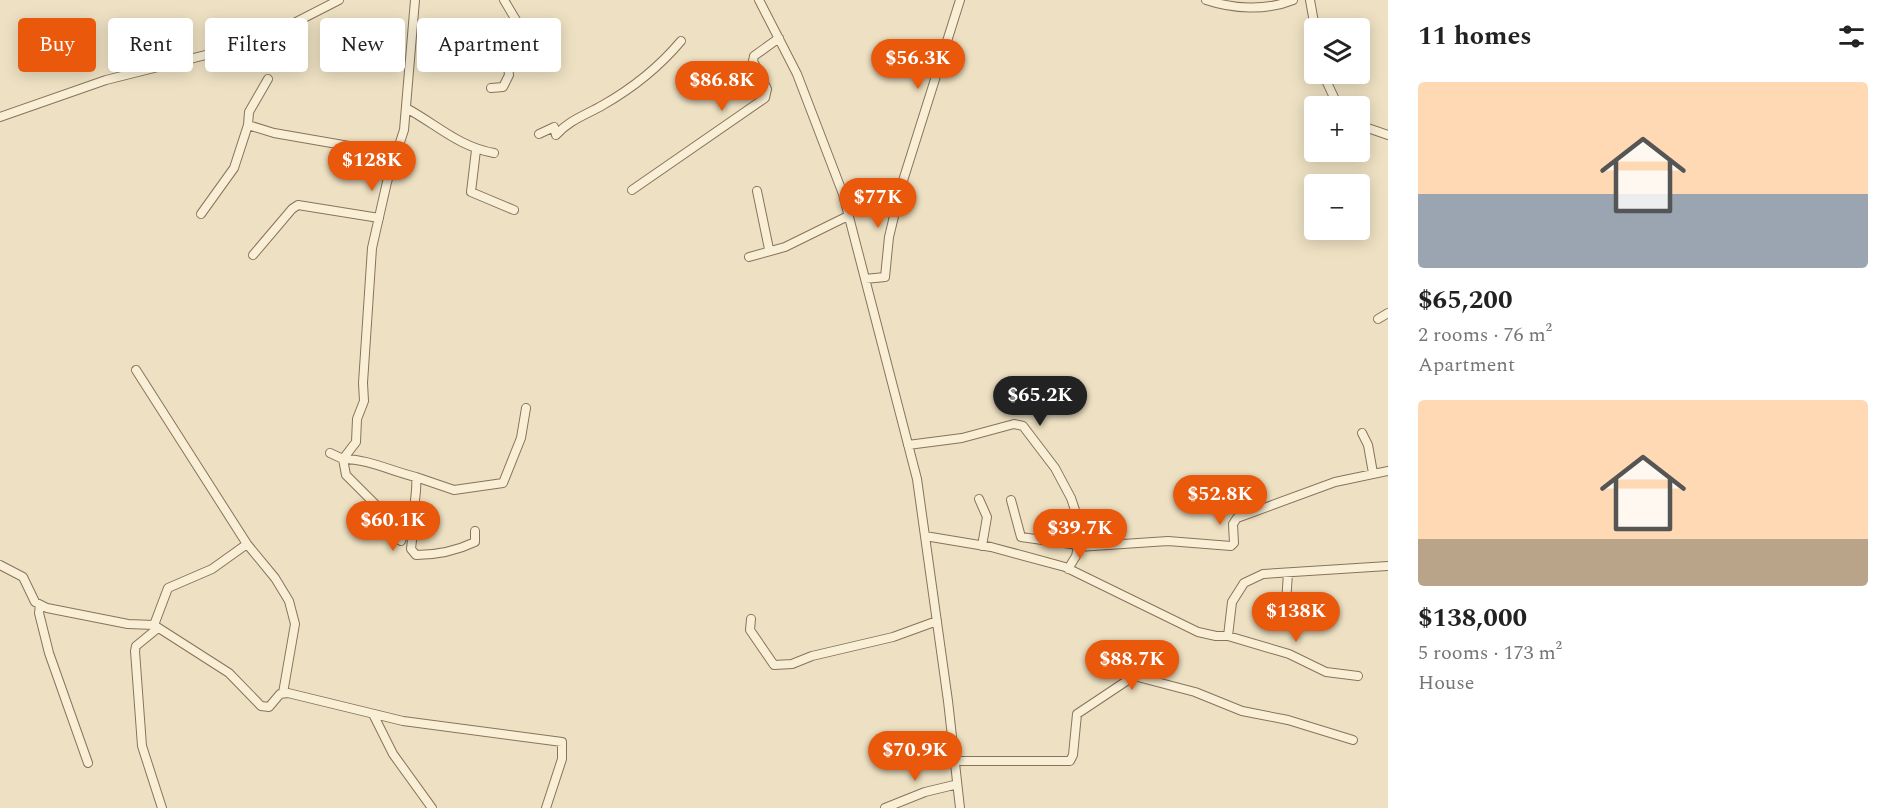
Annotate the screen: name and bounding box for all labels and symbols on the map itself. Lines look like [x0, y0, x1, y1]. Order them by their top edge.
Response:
pin: $56.3K [869, 39, 967, 90]
pin: $86.8K [673, 61, 771, 112]
pin: $128K [330, 141, 414, 192]
pin: $77K [842, 178, 914, 229]
pin: $65.2K [991, 376, 1089, 427]
pin: $52.8K [1171, 475, 1269, 526]
pin: $60.1K [344, 501, 442, 552]
pin: $39.7K [1031, 509, 1129, 560]
pin: $138K [1254, 592, 1338, 643]
pin: $88.7K [1083, 640, 1181, 691]
pin: $70.9K [866, 731, 964, 782]

